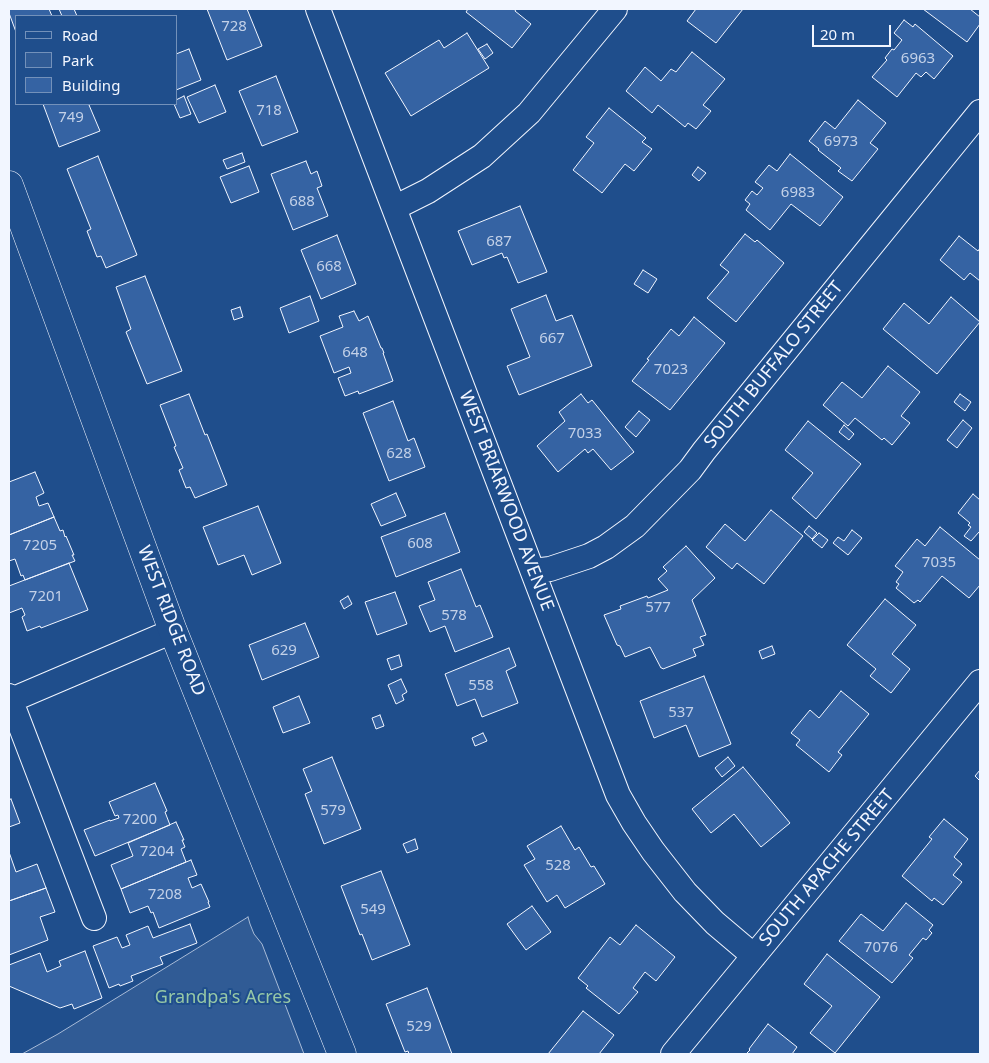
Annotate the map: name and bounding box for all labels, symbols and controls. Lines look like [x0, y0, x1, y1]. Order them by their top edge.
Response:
legend [15, 15, 178, 105]
scale bar [814, 15, 893, 47]
house number: 728 [221, 18, 247, 36]
text: 20 m [820, 24, 855, 44]
text: Road [62, 25, 98, 45]
text: Park [62, 50, 94, 70]
house number: 6963 [901, 50, 935, 68]
text: Building [62, 75, 120, 95]
house number: 718 [256, 102, 282, 120]
house number: 749 [58, 109, 84, 127]
house number: 6973 [824, 133, 858, 151]
house number: 6983 [781, 184, 815, 202]
house number: 688 [289, 193, 315, 211]
house number: 687 [486, 233, 512, 251]
house number: 668 [316, 258, 342, 276]
street label: SOUTH BUFFALO STREET [700, 277, 848, 453]
house number: 667 [539, 330, 565, 348]
house number: 648 [342, 344, 368, 362]
house number: 7023 [654, 361, 688, 379]
street label: WEST BRIARWOOD AVENUE [454, 388, 558, 614]
house number: 7033 [568, 425, 602, 443]
house number: 628 [386, 445, 412, 463]
house number: 608 [407, 535, 433, 553]
house number: 7205 [23, 537, 57, 555]
street label: WEST RIDGE ROAD [132, 543, 210, 699]
house number: 7035 [922, 554, 956, 572]
house number: 7201 [29, 588, 63, 606]
house number: 577 [645, 599, 671, 617]
house number: 578 [441, 607, 467, 625]
house number: 629 [271, 642, 297, 660]
house number: 558 [468, 677, 494, 695]
house number: 537 [668, 704, 694, 722]
street label: SOUTH APACHE STREET [755, 785, 899, 951]
house number: 579 [320, 802, 346, 820]
house number: 7200 [123, 811, 157, 829]
house number: 7204 [140, 843, 174, 861]
house number: 528 [545, 857, 571, 875]
house number: 7208 [148, 886, 182, 904]
house number: 549 [360, 901, 386, 919]
house number: 7076 [864, 939, 898, 957]
park label: Grandpa's Acres [155, 987, 291, 1009]
house number: 529 [406, 1018, 432, 1036]

